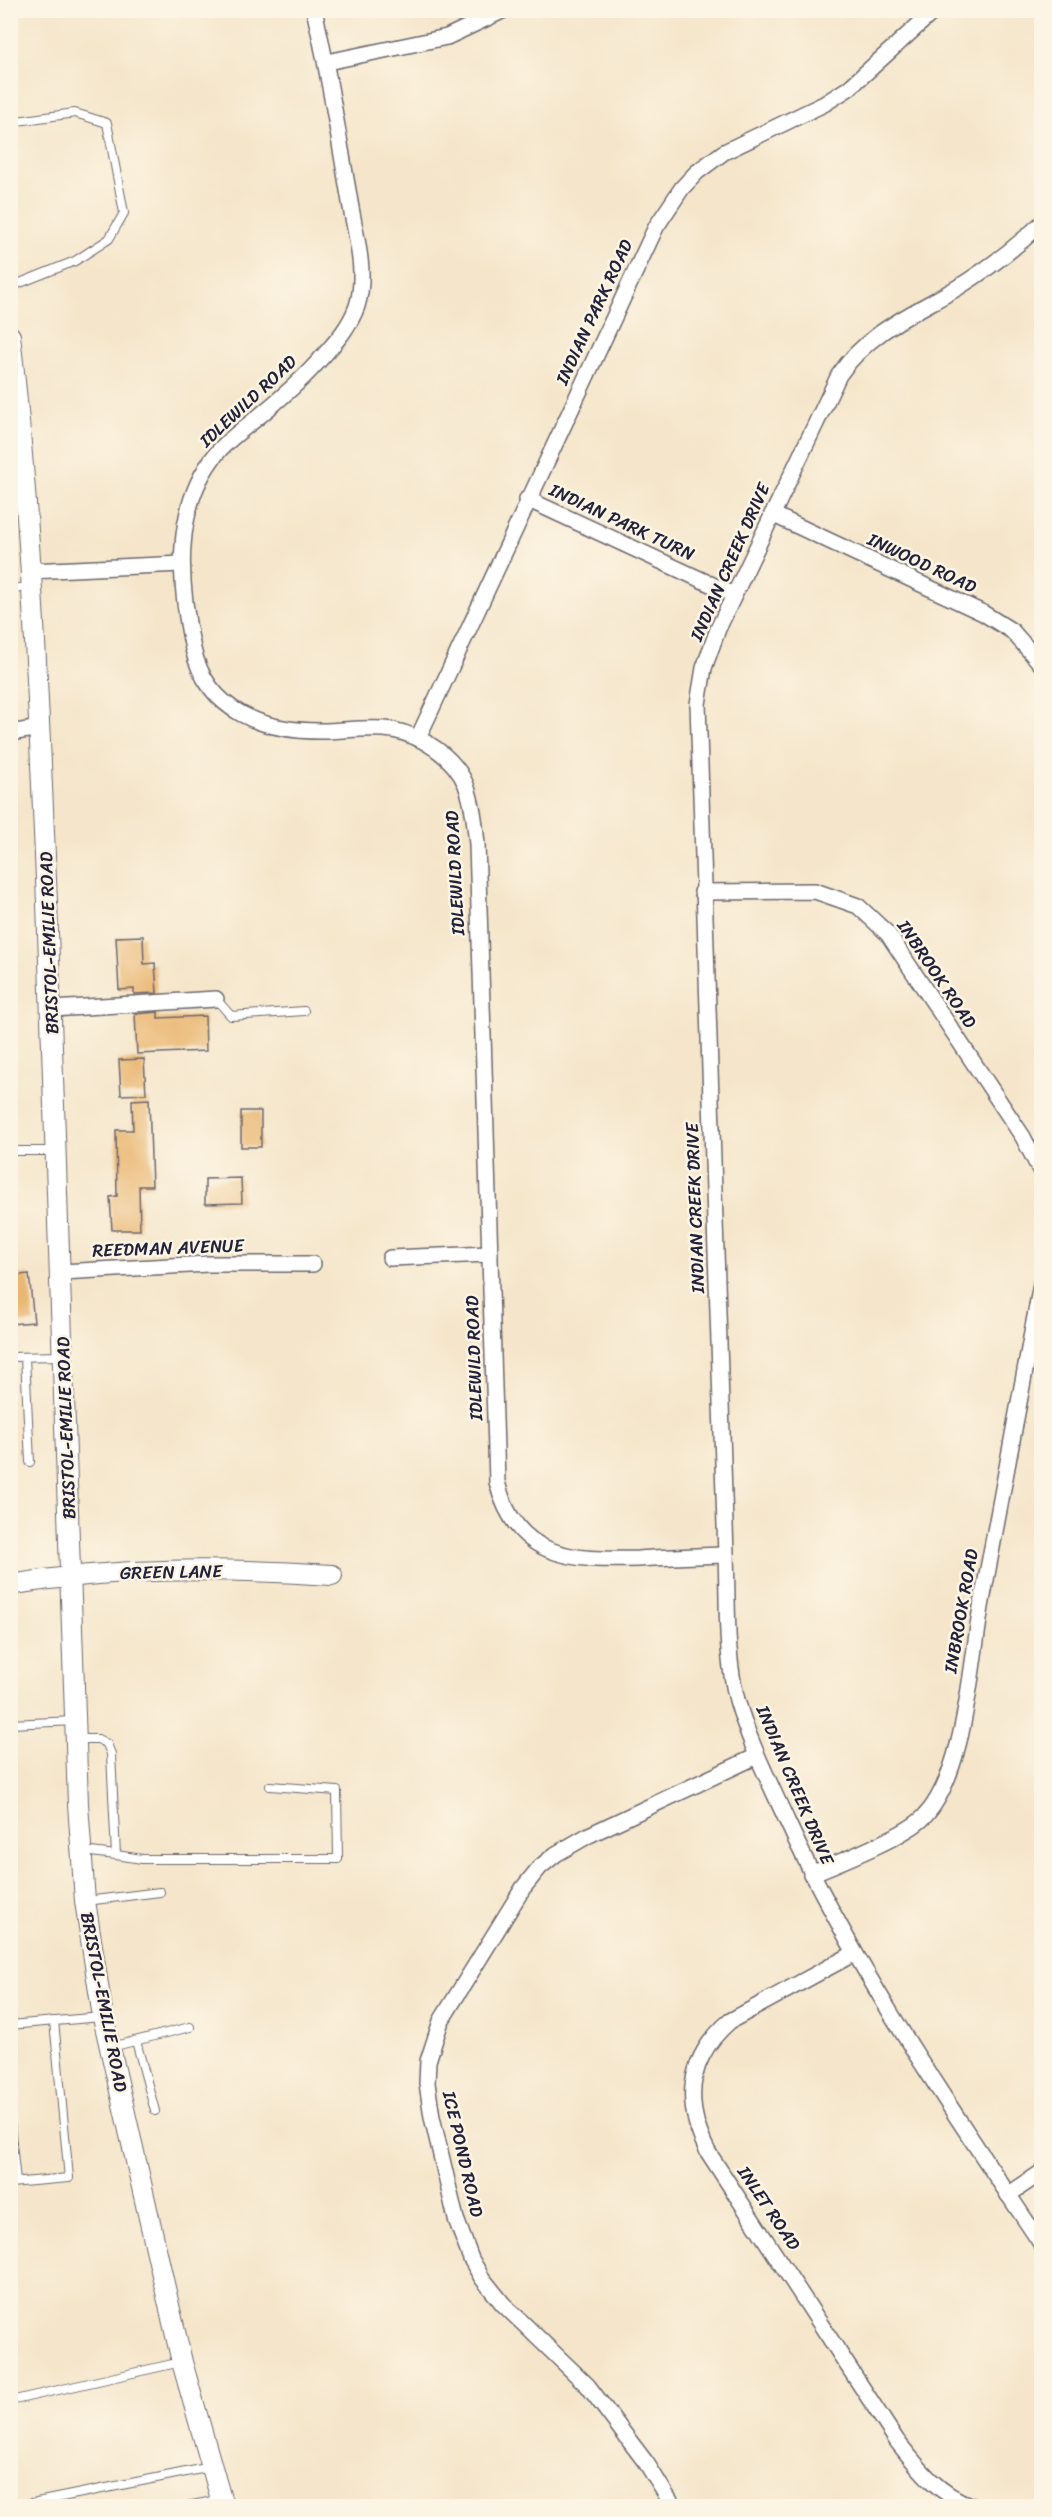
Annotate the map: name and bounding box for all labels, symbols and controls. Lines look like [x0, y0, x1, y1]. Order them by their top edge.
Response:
street label: INDIAN PARK ROAD [546, 234, 642, 391]
street label: IDLEWILD ROAD [191, 347, 305, 456]
street label: INDIAN PARK TURN [543, 474, 701, 570]
street label: INDIAN CREEK DRIVE [680, 477, 780, 647]
street label: INWOOD ROAD [861, 523, 982, 602]
street label: IDLEWILD ROAD [436, 810, 474, 937]
street label: BRISTOL-EMILIE ROAD [30, 851, 68, 1035]
street label: INBROOK ROAD [888, 912, 986, 1035]
street label: INDIAN CREEK DRIVE [676, 1121, 714, 1295]
street label: REEDMAN AVENUE [92, 1229, 245, 1267]
street label: IDLEWILD ROAD [456, 1295, 492, 1422]
street label: BRISTOL-EMILIE ROAD [47, 1336, 85, 1520]
street label: INBROOK ROAD [934, 1546, 988, 1677]
street label: GREEN LANE [120, 1555, 223, 1589]
street label: INDIAN CREEK DRIVE [747, 1699, 843, 1871]
street label: BRISTOL-EMILIE ROAD [71, 1909, 137, 2095]
street label: ICE POND ROAD [433, 2087, 493, 2220]
street label: INLET ROAD [728, 2158, 809, 2257]

